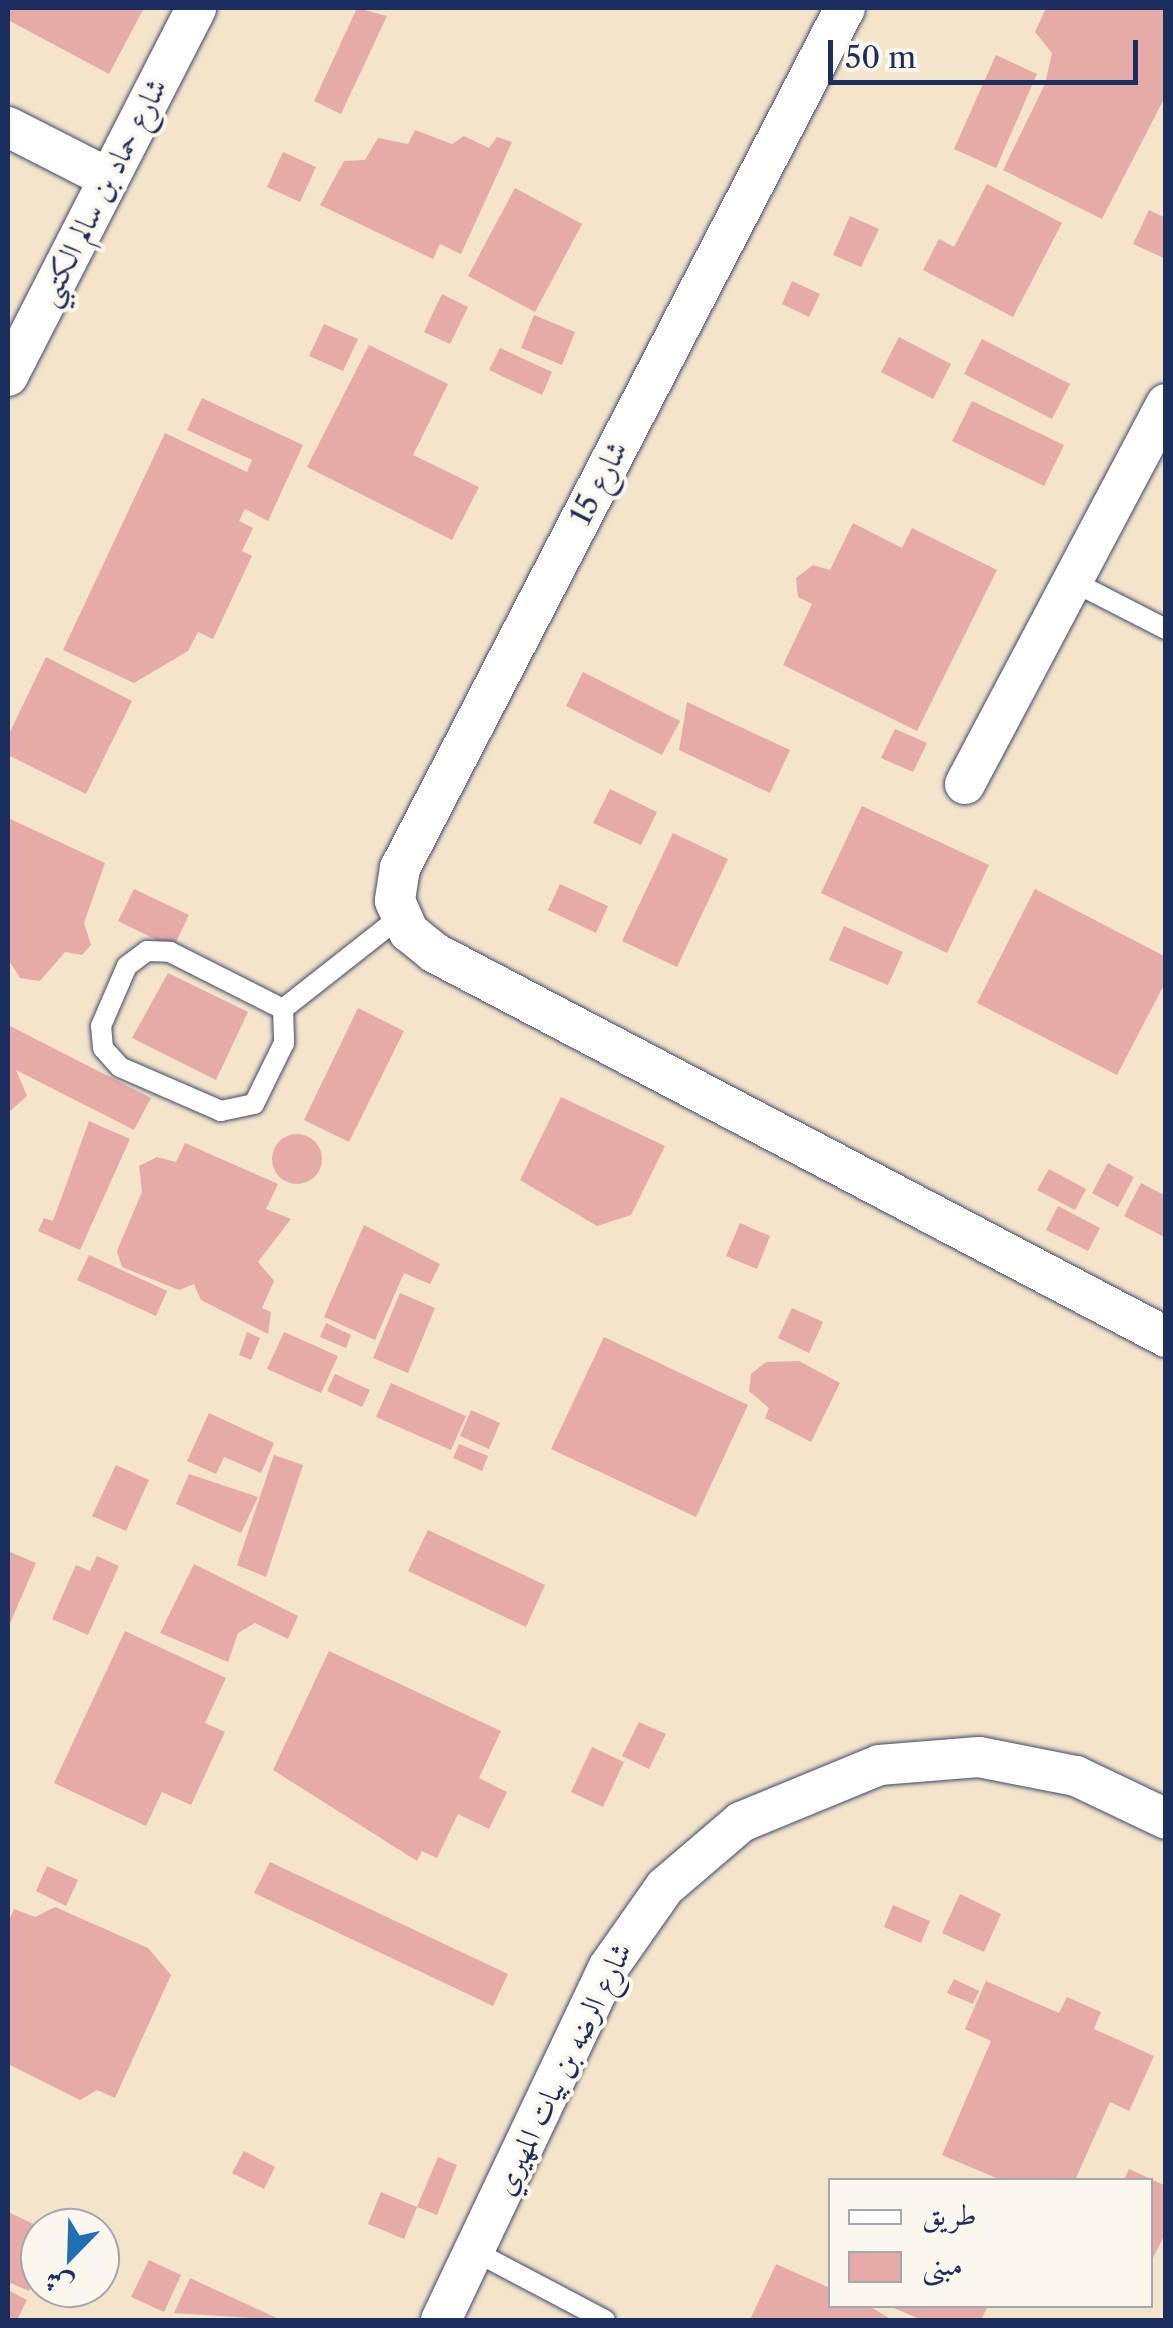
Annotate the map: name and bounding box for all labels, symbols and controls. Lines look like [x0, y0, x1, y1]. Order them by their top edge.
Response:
scale bar [833, 20, 1143, 82]
text: 50 m [845, 39, 916, 76]
street label: شارع حماد بن سالم الكتبي [29, 72, 175, 312]
street label: شارع 15 [563, 435, 635, 531]
street label: شارع الرضه بن بيات المهيري [486, 1937, 640, 2201]
legend [828, 2178, 1153, 2308]
text: طريق [922, 2196, 977, 2233]
north arrow [20, 2208, 120, 2308]
text: مبنى [922, 2246, 963, 2283]
text: ش [40, 2263, 78, 2305]

